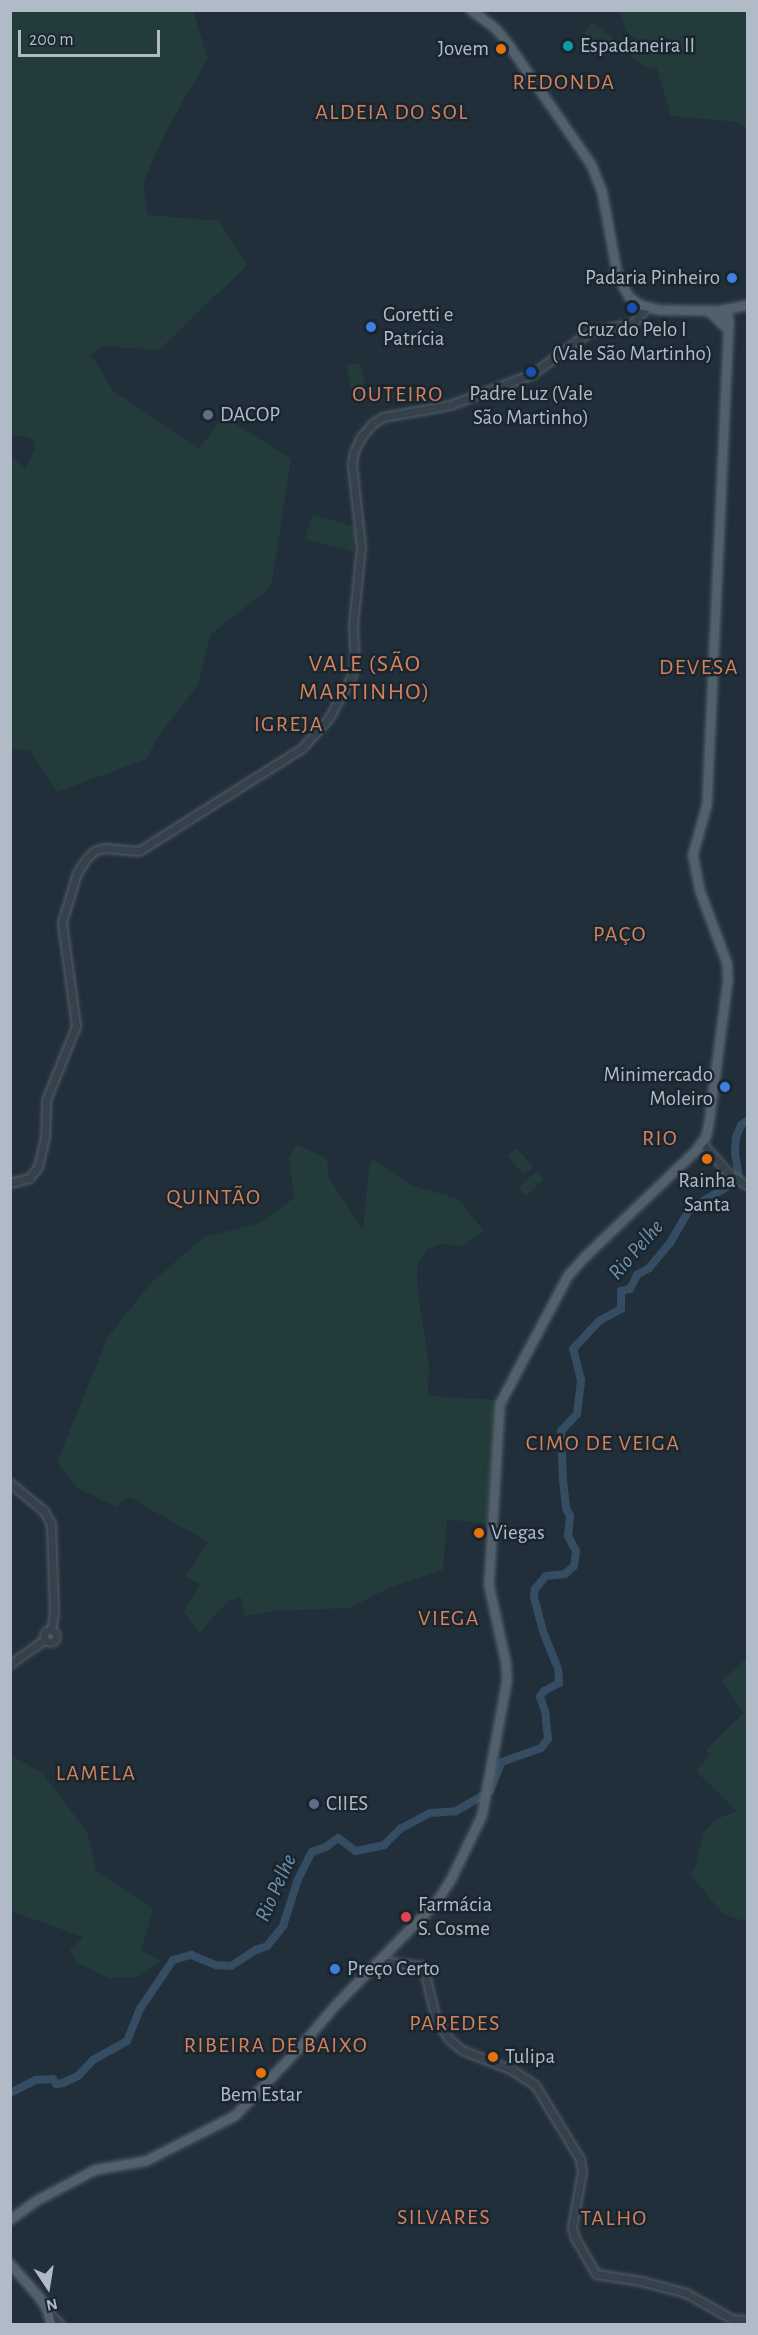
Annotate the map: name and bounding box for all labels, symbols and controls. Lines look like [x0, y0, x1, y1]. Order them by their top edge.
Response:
scale bar [21, 18, 164, 56]
text: 200 m [29, 31, 74, 49]
place label: Espadaneira II [580, 33, 695, 59]
place label: Jovem [438, 36, 489, 62]
marker: Espadaneira II [561, 39, 575, 53]
marker: Jovem [494, 42, 508, 56]
district label: REDONDA [512, 70, 616, 96]
district label: ALDEIA DO SOL [315, 100, 469, 126]
place label: Padaria Pinheiro [585, 265, 720, 291]
marker: Padaria Pinheiro [725, 271, 739, 285]
marker: Cruz do Pelo I (Vale São Martinho) [625, 301, 639, 315]
place label: Goretti e Patrícia [383, 302, 453, 352]
place label: Cruz do Pelo I (Vale São Martinho) [552, 317, 712, 367]
marker: Goretti e Patrícia [364, 320, 378, 334]
marker: Padre Luz (Vale São Martinho) [524, 365, 538, 379]
place label: Padre Luz (Vale São Martinho) [469, 381, 593, 431]
district label: OUTEIRO [352, 382, 444, 408]
place label: DACOP [220, 402, 280, 428]
marker: DACOP [201, 408, 215, 422]
district label: VALE (SÃO MARTINHO) [299, 651, 431, 707]
district label: DEVESA [659, 655, 739, 681]
district label: IGREJA [254, 712, 324, 738]
district label: PAÇO [593, 922, 647, 948]
place label: Minimercado Moleiro [603, 1062, 713, 1112]
marker: Minimercado Moleiro [718, 1080, 732, 1094]
district label: RIO [642, 1126, 678, 1152]
marker: Rainha Santa [700, 1152, 714, 1166]
place label: Rainha Santa [678, 1168, 736, 1218]
district label: QUINTÃO [167, 1185, 261, 1211]
water label: Rio Pelhe [603, 1214, 669, 1286]
district label: CIMO DE VEIGA [526, 1431, 680, 1457]
place label: Viegas [491, 1520, 545, 1546]
marker: Viegas [472, 1526, 486, 1540]
district label: VIEGA [418, 1606, 480, 1632]
district label: LAMELA [56, 1761, 136, 1787]
place label: CIIES [326, 1791, 368, 1817]
marker: CIIES [307, 1797, 321, 1811]
water label: Rio Pelhe [249, 1850, 303, 1926]
place label: Farmácia S. Cosme [418, 1892, 492, 1942]
marker: Farmácia S. Cosme [399, 1910, 413, 1924]
place label: Preço Certo [347, 1956, 440, 1982]
marker: Preço Certo [328, 1962, 342, 1976]
district label: PAREDES [409, 2011, 501, 2037]
district label: RIBEIRA DE BAIXO [184, 2033, 368, 2059]
place label: Tulipa [505, 2044, 555, 2070]
marker: Tulipa [486, 2050, 500, 2064]
marker: Bem Estar [254, 2066, 268, 2080]
place label: Bem Estar [220, 2082, 302, 2108]
district label: SILVARES [397, 2205, 491, 2231]
district label: TALHO [580, 2206, 648, 2232]
north arrow [18, 2257, 78, 2317]
text: N [45, 2296, 59, 2314]

